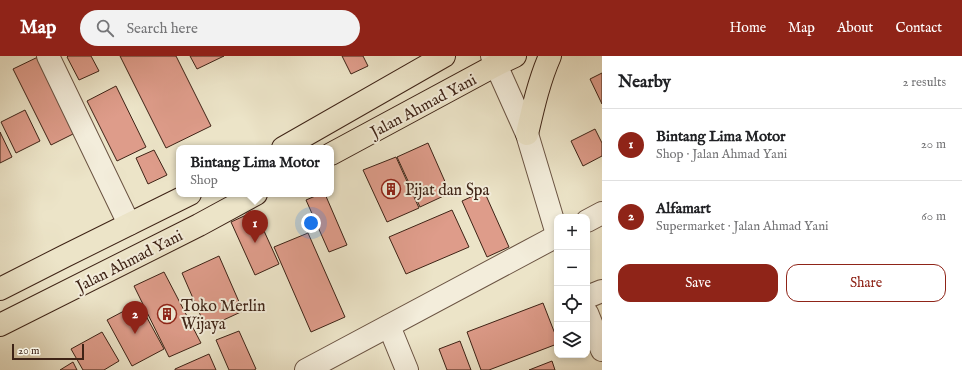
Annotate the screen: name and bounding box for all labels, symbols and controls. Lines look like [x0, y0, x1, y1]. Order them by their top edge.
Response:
search box [80, 10, 360, 46]
text: Map [20, 16, 56, 40]
icon: search [94, 17, 116, 39]
text: Search here [126, 19, 198, 38]
text: Home [730, 19, 766, 37]
text: Map [788, 19, 815, 37]
text: About [837, 19, 873, 37]
text: Contact [895, 19, 942, 37]
street label: Jalan Ahmad Yani [366, 70, 480, 144]
text: Nearby [618, 72, 671, 93]
text: 2 results [902, 74, 946, 91]
text: Bintang Lima Motor [656, 127, 786, 146]
text: 1 [629, 136, 633, 153]
text: 20 m [921, 136, 946, 153]
popup [176, 145, 334, 197]
text: Shop · Jalan Ahmad Yani [656, 146, 787, 163]
text: Bintang Lima Motor [190, 153, 320, 172]
text: Shop [190, 172, 218, 189]
building icon: Pijat dan Spa [380, 178, 402, 200]
place label: Pijat dan Spa [405, 181, 490, 201]
text: Alfamart [656, 199, 711, 218]
text: 2 [628, 208, 634, 225]
text: 60 m [921, 208, 946, 225]
pin: 1 [242, 210, 268, 243]
your location [301, 213, 321, 233]
map controls [554, 214, 590, 358]
button: + [554, 214, 590, 250]
text: Supermarket · Jalan Ahmad Yani [656, 218, 829, 235]
street label: Jalan Ahmad Yani [71, 226, 187, 298]
button: − [554, 250, 590, 286]
button: Save [618, 264, 778, 302]
button: Share [786, 264, 946, 302]
button: locate [554, 286, 590, 322]
place label: Toko Merlin Wijaya [181, 297, 266, 335]
pin: 2 [122, 301, 148, 334]
building icon: Toko Merlin Wijaya [156, 303, 178, 325]
button: layers [554, 322, 590, 358]
scale bar [12, 342, 84, 361]
text: 20 m [18, 344, 39, 358]

